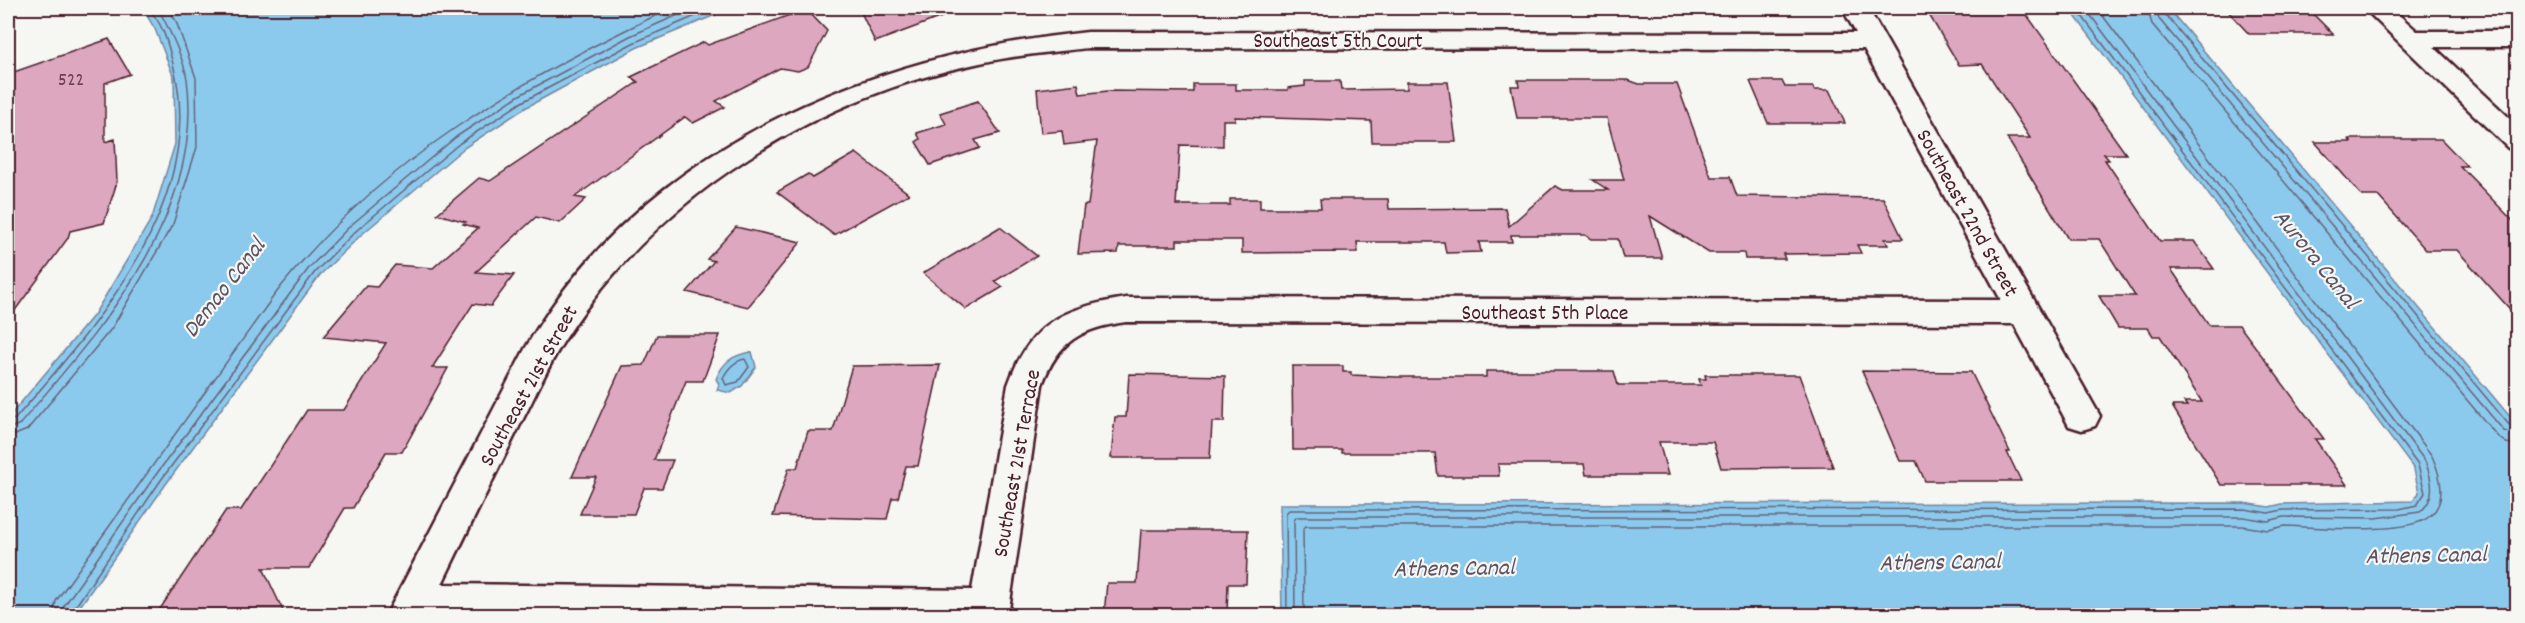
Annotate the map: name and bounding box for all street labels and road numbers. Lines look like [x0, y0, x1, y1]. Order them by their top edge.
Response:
street label: Southeast 5th Court [1253, 27, 1423, 58]
street label: Southeast 22nd Street [1907, 124, 2025, 303]
street label: Southeast 5th Place [1461, 299, 1629, 330]
street label: Southeast 21st Street [473, 301, 587, 473]
street label: Southeast 21st Terrace [987, 367, 1050, 560]

